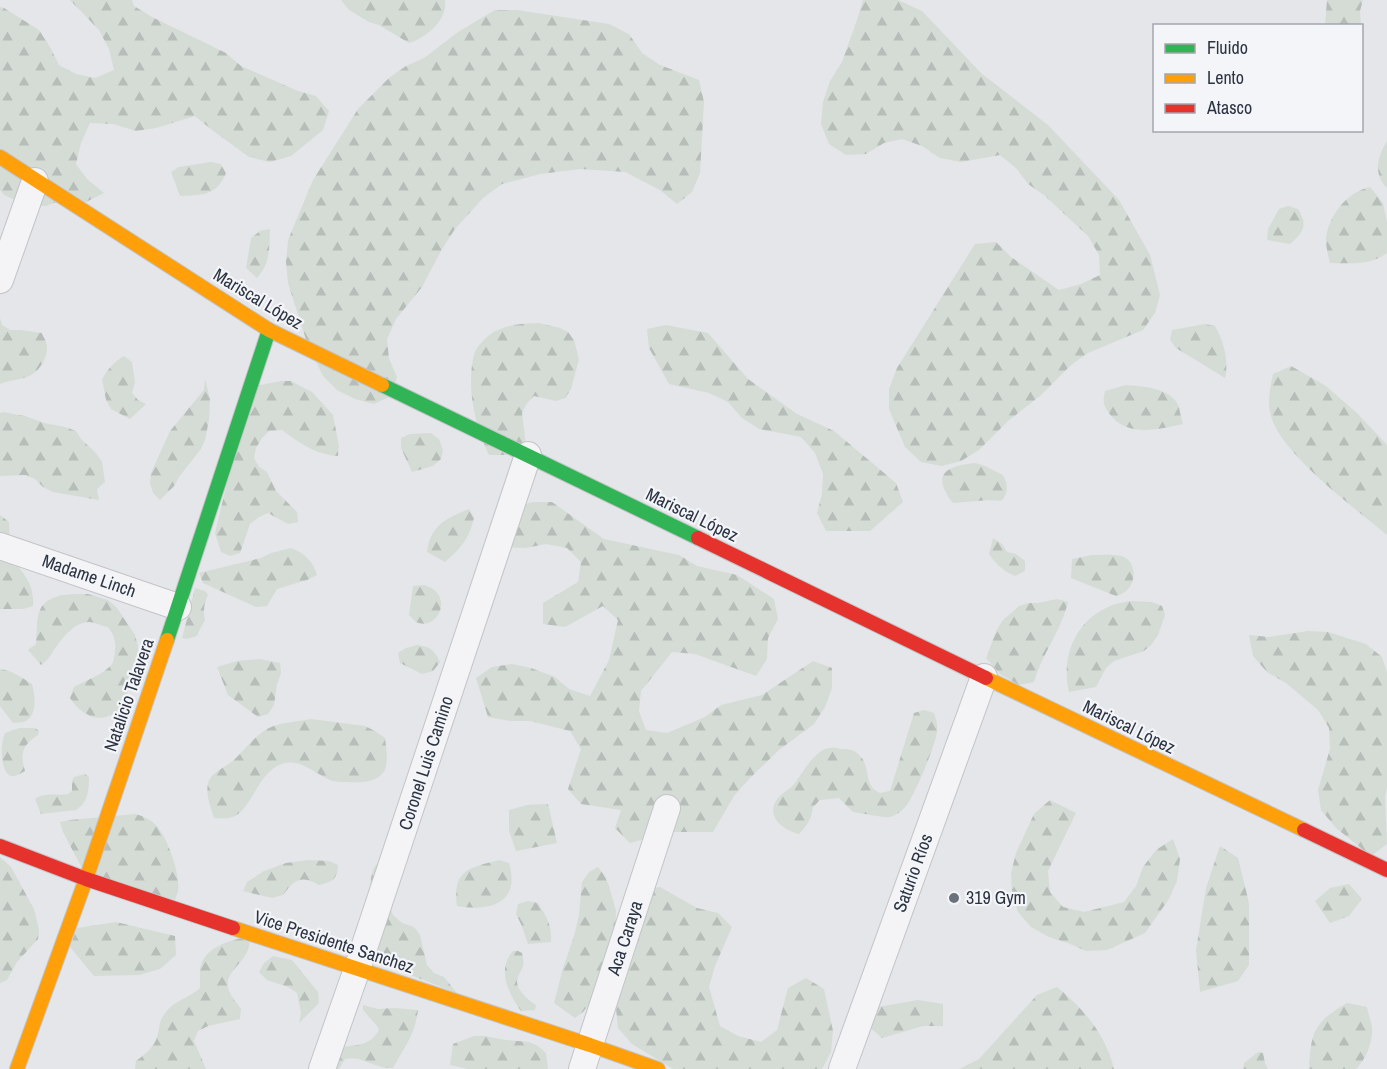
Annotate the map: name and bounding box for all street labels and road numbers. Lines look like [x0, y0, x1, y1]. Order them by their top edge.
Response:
street label: Mariscal López [209, 262, 308, 335]
street label: Mariscal López [642, 481, 743, 548]
street label: Madame Linch [39, 548, 139, 603]
street label: Natalicio Talavera [97, 635, 160, 755]
street label: Coronel Luis Camino [392, 693, 459, 833]
street label: Mariscal López [1079, 693, 1180, 760]
street label: Saturio Ríos [887, 830, 938, 916]
street label: Aca Caraya [600, 897, 648, 979]
street label: Vice Presidente Sanchez [251, 904, 417, 979]

